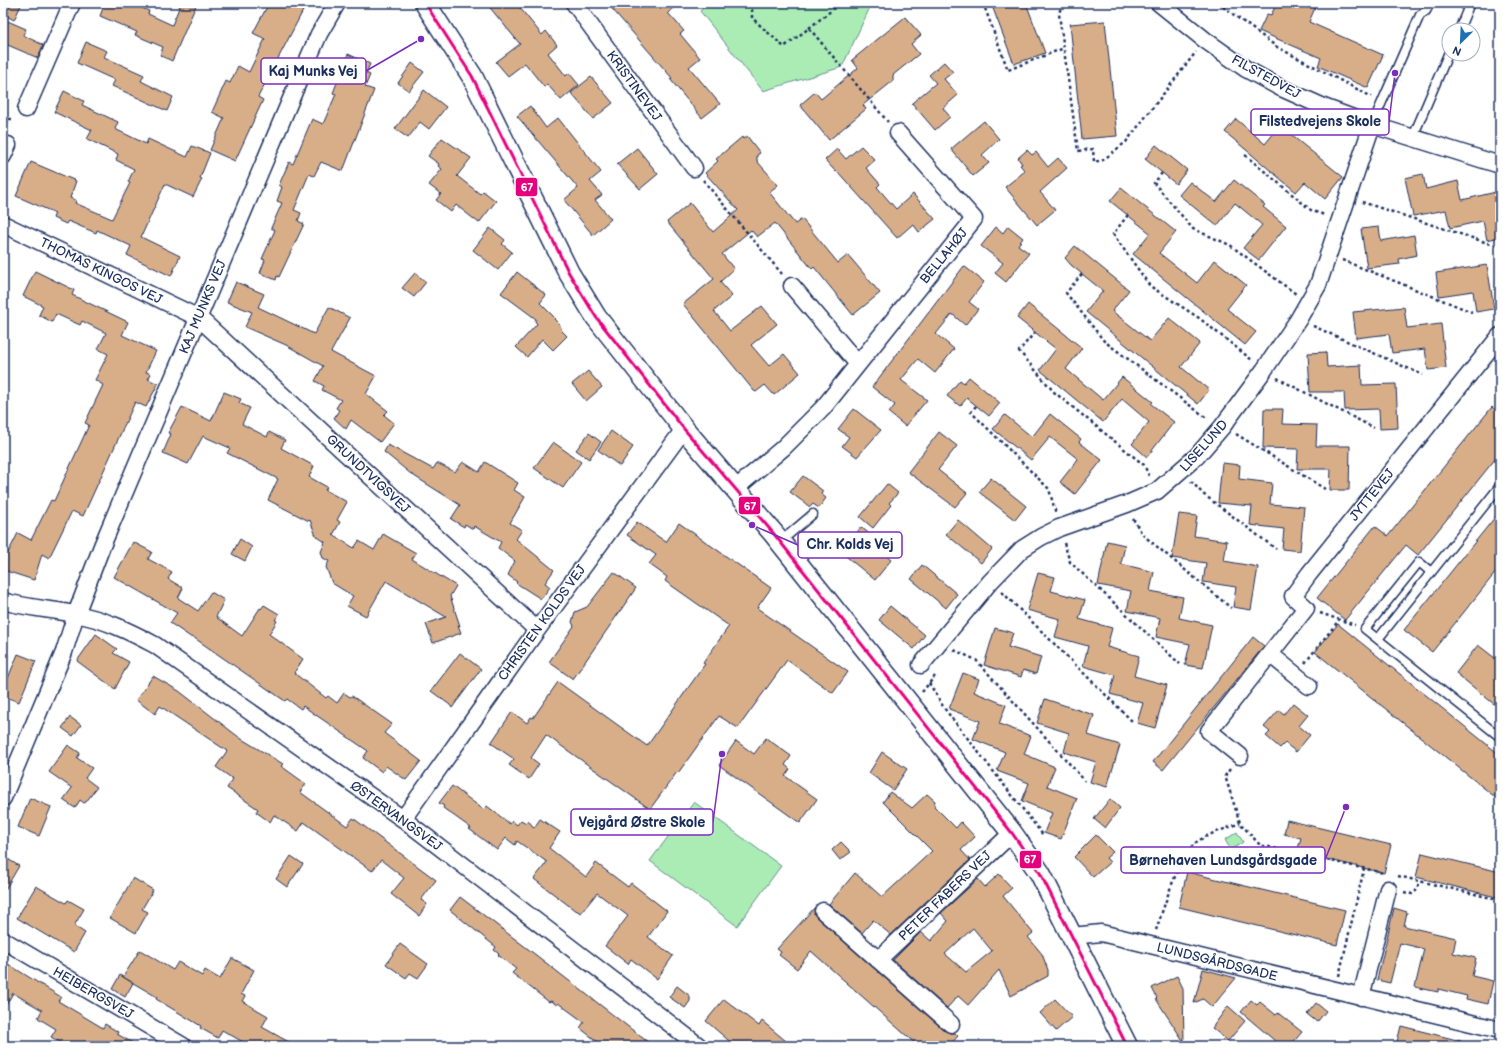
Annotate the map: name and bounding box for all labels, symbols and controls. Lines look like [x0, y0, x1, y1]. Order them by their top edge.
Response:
north arrow [1441, 22, 1481, 62]
text: N [1451, 43, 1464, 58]
street label: KRISTINEVEJ [603, 48, 665, 124]
street label: FILSTEDVEJ [1229, 52, 1303, 102]
callout: Kaj Munks Vej [261, 58, 366, 84]
text: Kaj Munks Vej [269, 63, 358, 80]
callout: Filstedvejens Skole [1251, 109, 1389, 135]
text: Filstedvejens Skole [1259, 113, 1381, 130]
line badge: 67 [515, 177, 538, 197]
text: 67 [521, 181, 533, 194]
street label: BELLAHØJ [917, 225, 971, 287]
street label: THOMAS KINGOS VEJ [37, 234, 165, 308]
street label: KAJ MUNKS VEJ [176, 258, 230, 356]
street label: LISELUND [1177, 417, 1231, 475]
street label: GRUNDTVIGSVEJ [323, 431, 413, 517]
street label: JYTTEVEJ [1346, 466, 1398, 524]
line badge: 67 [738, 496, 761, 515]
text: 67 [744, 500, 756, 513]
callout: Chr. Kolds Vej [798, 532, 902, 558]
text: Chr. Kolds Vej [806, 536, 894, 553]
street label: CHRISTEN KOLDS VEJ [495, 562, 589, 684]
street label: ØSTERVANGSVEJ [347, 777, 445, 855]
callout: Vejgård Østre Skole [571, 809, 713, 835]
text: Vejgård Østre Skole [579, 814, 705, 831]
callout: Børnehaven Lundsgårdsgade [1121, 847, 1325, 873]
street label: PETER FABERS VEJ [895, 848, 995, 944]
line badge: 67 [1019, 850, 1042, 869]
text: Børnehaven Lundsgårdsgade [1129, 852, 1317, 869]
text: 67 [1024, 853, 1036, 866]
street label: LUNDSGÅRDSGADE [1155, 939, 1279, 985]
street label: HEIBERGSVEJ [50, 964, 136, 1022]

